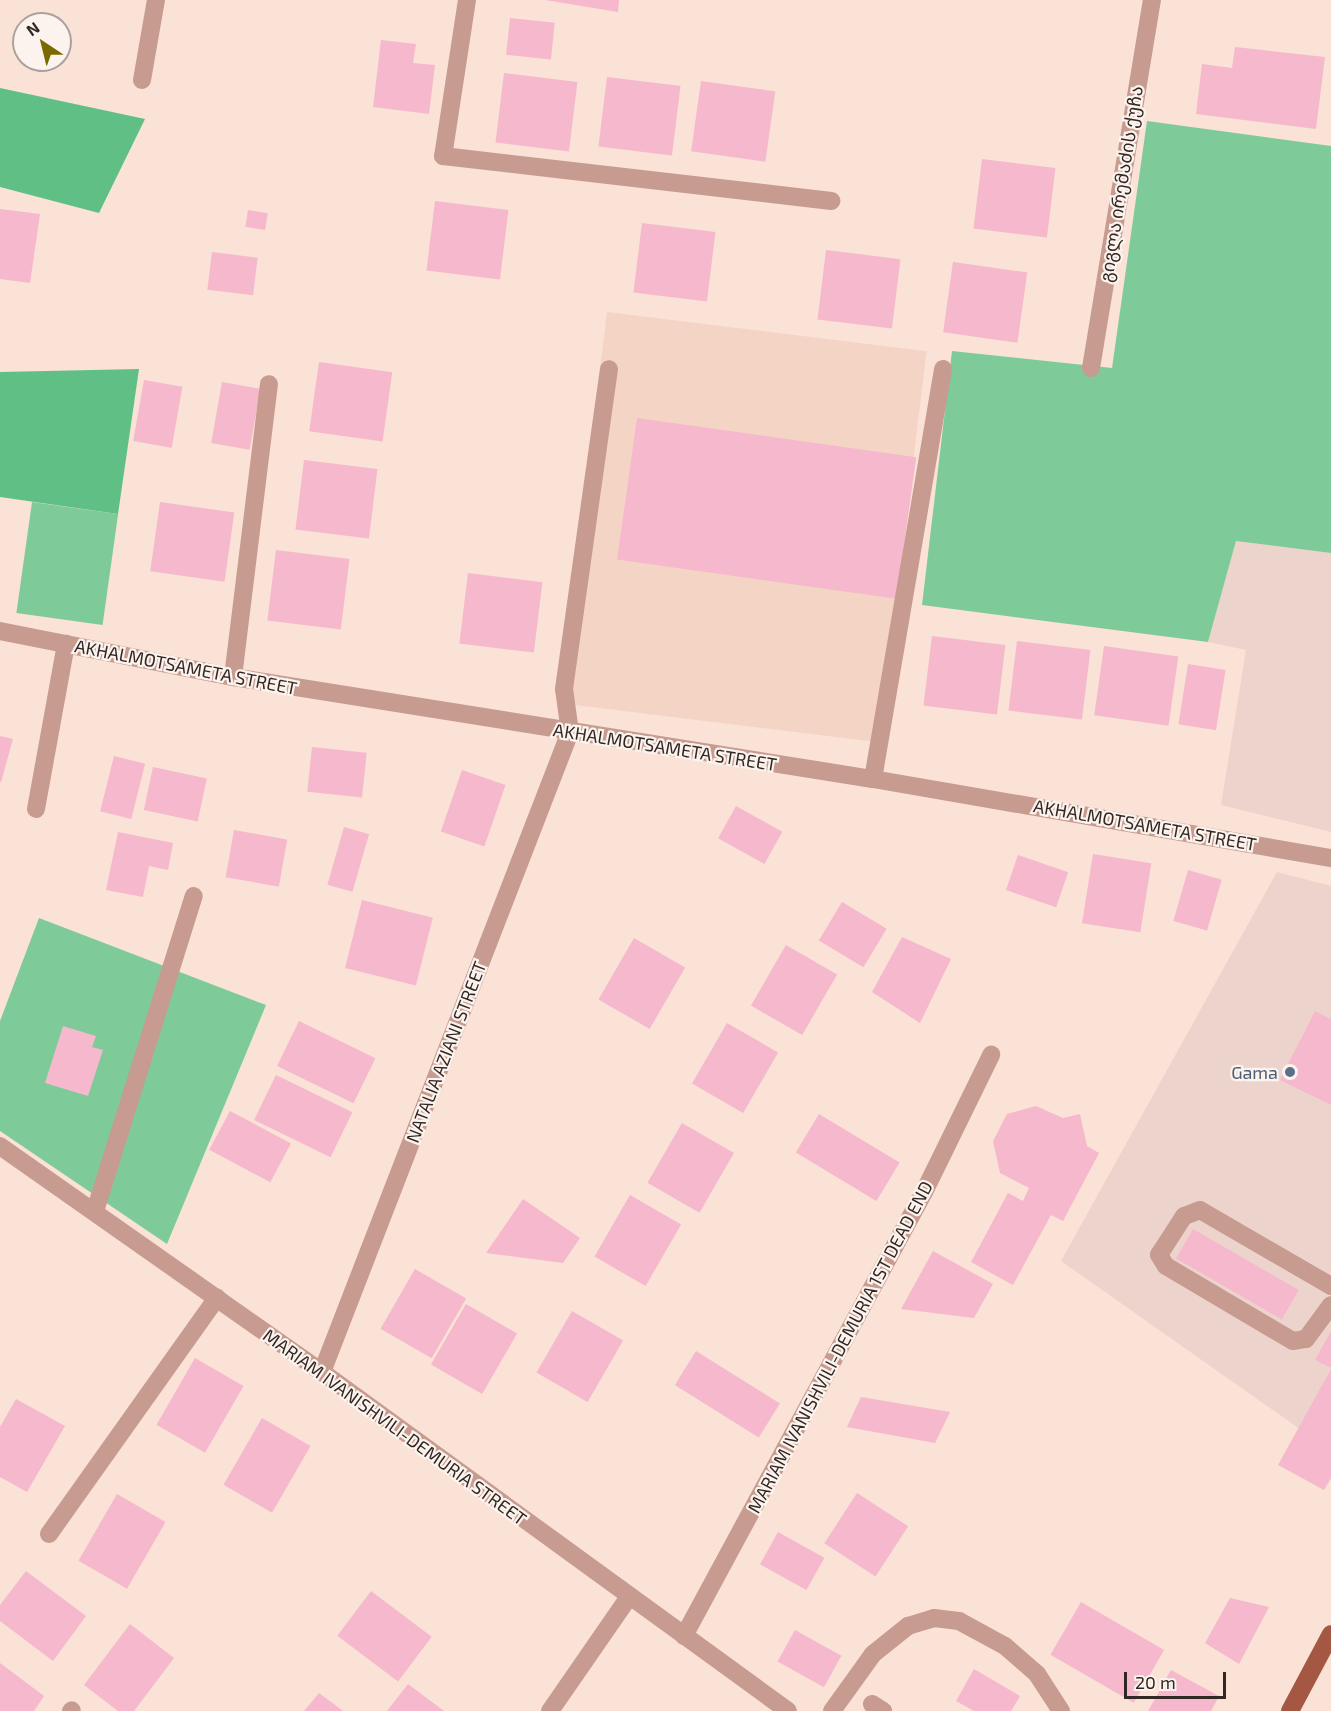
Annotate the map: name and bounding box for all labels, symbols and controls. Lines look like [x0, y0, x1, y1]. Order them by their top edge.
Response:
north arrow [12, 12, 72, 72]
text: N [22, 17, 43, 40]
street label: გიგლა ირემაძის ქუჩა [1095, 84, 1147, 284]
street label: AKHALMOTSAMETA STREET [73, 635, 299, 699]
street label: AKHALMOTSAMETA STREET [552, 719, 778, 775]
street label: AKHALMOTSAMETA STREET [1032, 795, 1258, 855]
street label: NATALIA AZIANI STREET [401, 958, 491, 1146]
place label: Gama [1231, 1061, 1278, 1083]
marker: Gama [1283, 1065, 1297, 1079]
street label: MARIAM IVANISHVILI-DEMURIA 1ST DEAD END [743, 1177, 937, 1517]
street label: MARIAM IVANISHVILI-DEMURIA STREET [259, 1324, 531, 1530]
scale bar [1127, 1660, 1229, 1698]
text: 20 m [1135, 1671, 1176, 1693]

